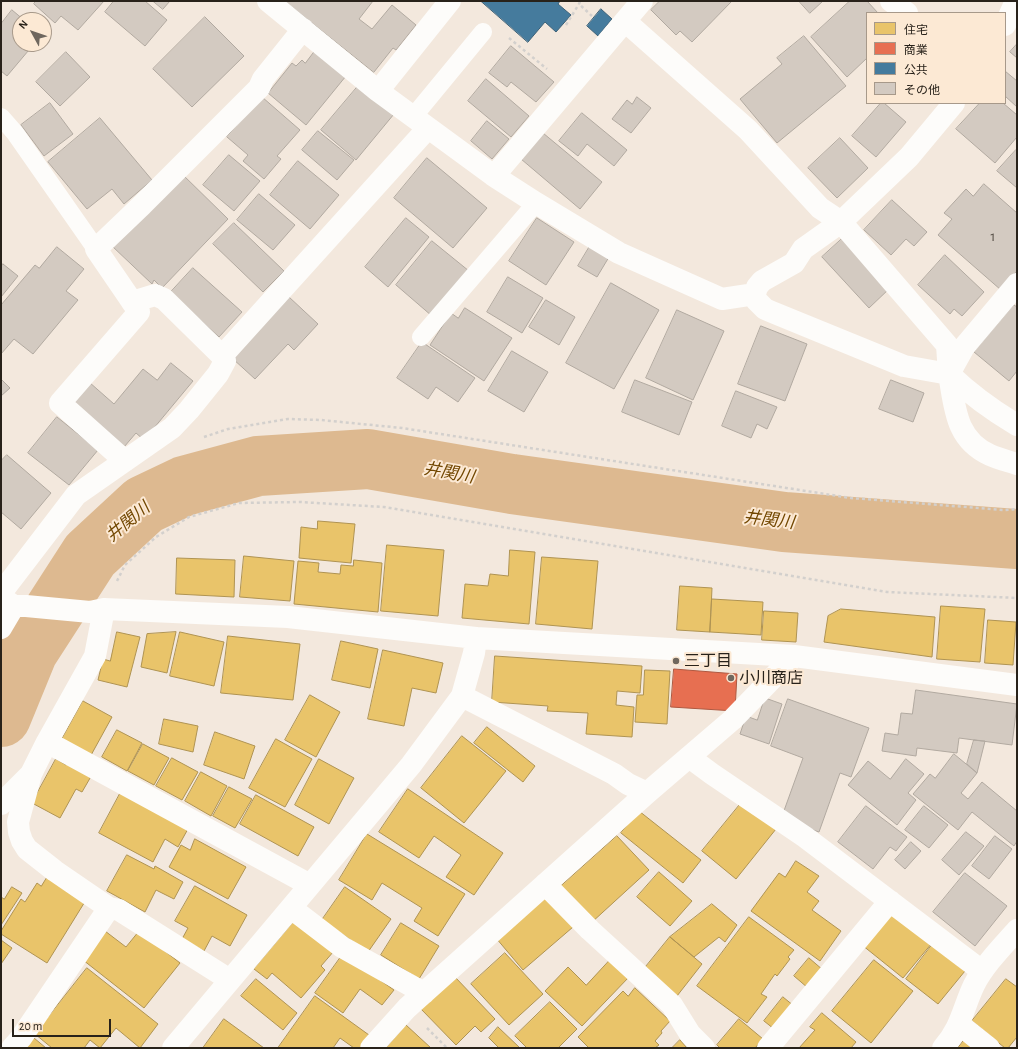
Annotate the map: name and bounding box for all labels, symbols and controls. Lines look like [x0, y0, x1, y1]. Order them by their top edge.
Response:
north arrow [12, 12, 52, 52]
legend [866, 12, 1006, 104]
text: N [17, 18, 30, 31]
text: 住宅 [904, 24, 928, 36]
text: 商業 [904, 44, 928, 56]
text: 公共 [904, 64, 928, 76]
text: その他 [904, 84, 940, 96]
house number: 1 [991, 229, 995, 245]
water label: 井関川 [422, 459, 476, 487]
water label: 井関川 [102, 498, 154, 546]
water label: 井関川 [742, 507, 796, 533]
place label: 三丁目 [684, 651, 732, 671]
marker: 三丁目 [671, 656, 681, 666]
place label: 小川商店 [739, 668, 803, 688]
marker: 小川商店 [726, 673, 736, 683]
scale bar [14, 1011, 113, 1037]
text: 20 m [19, 1020, 42, 1032]

